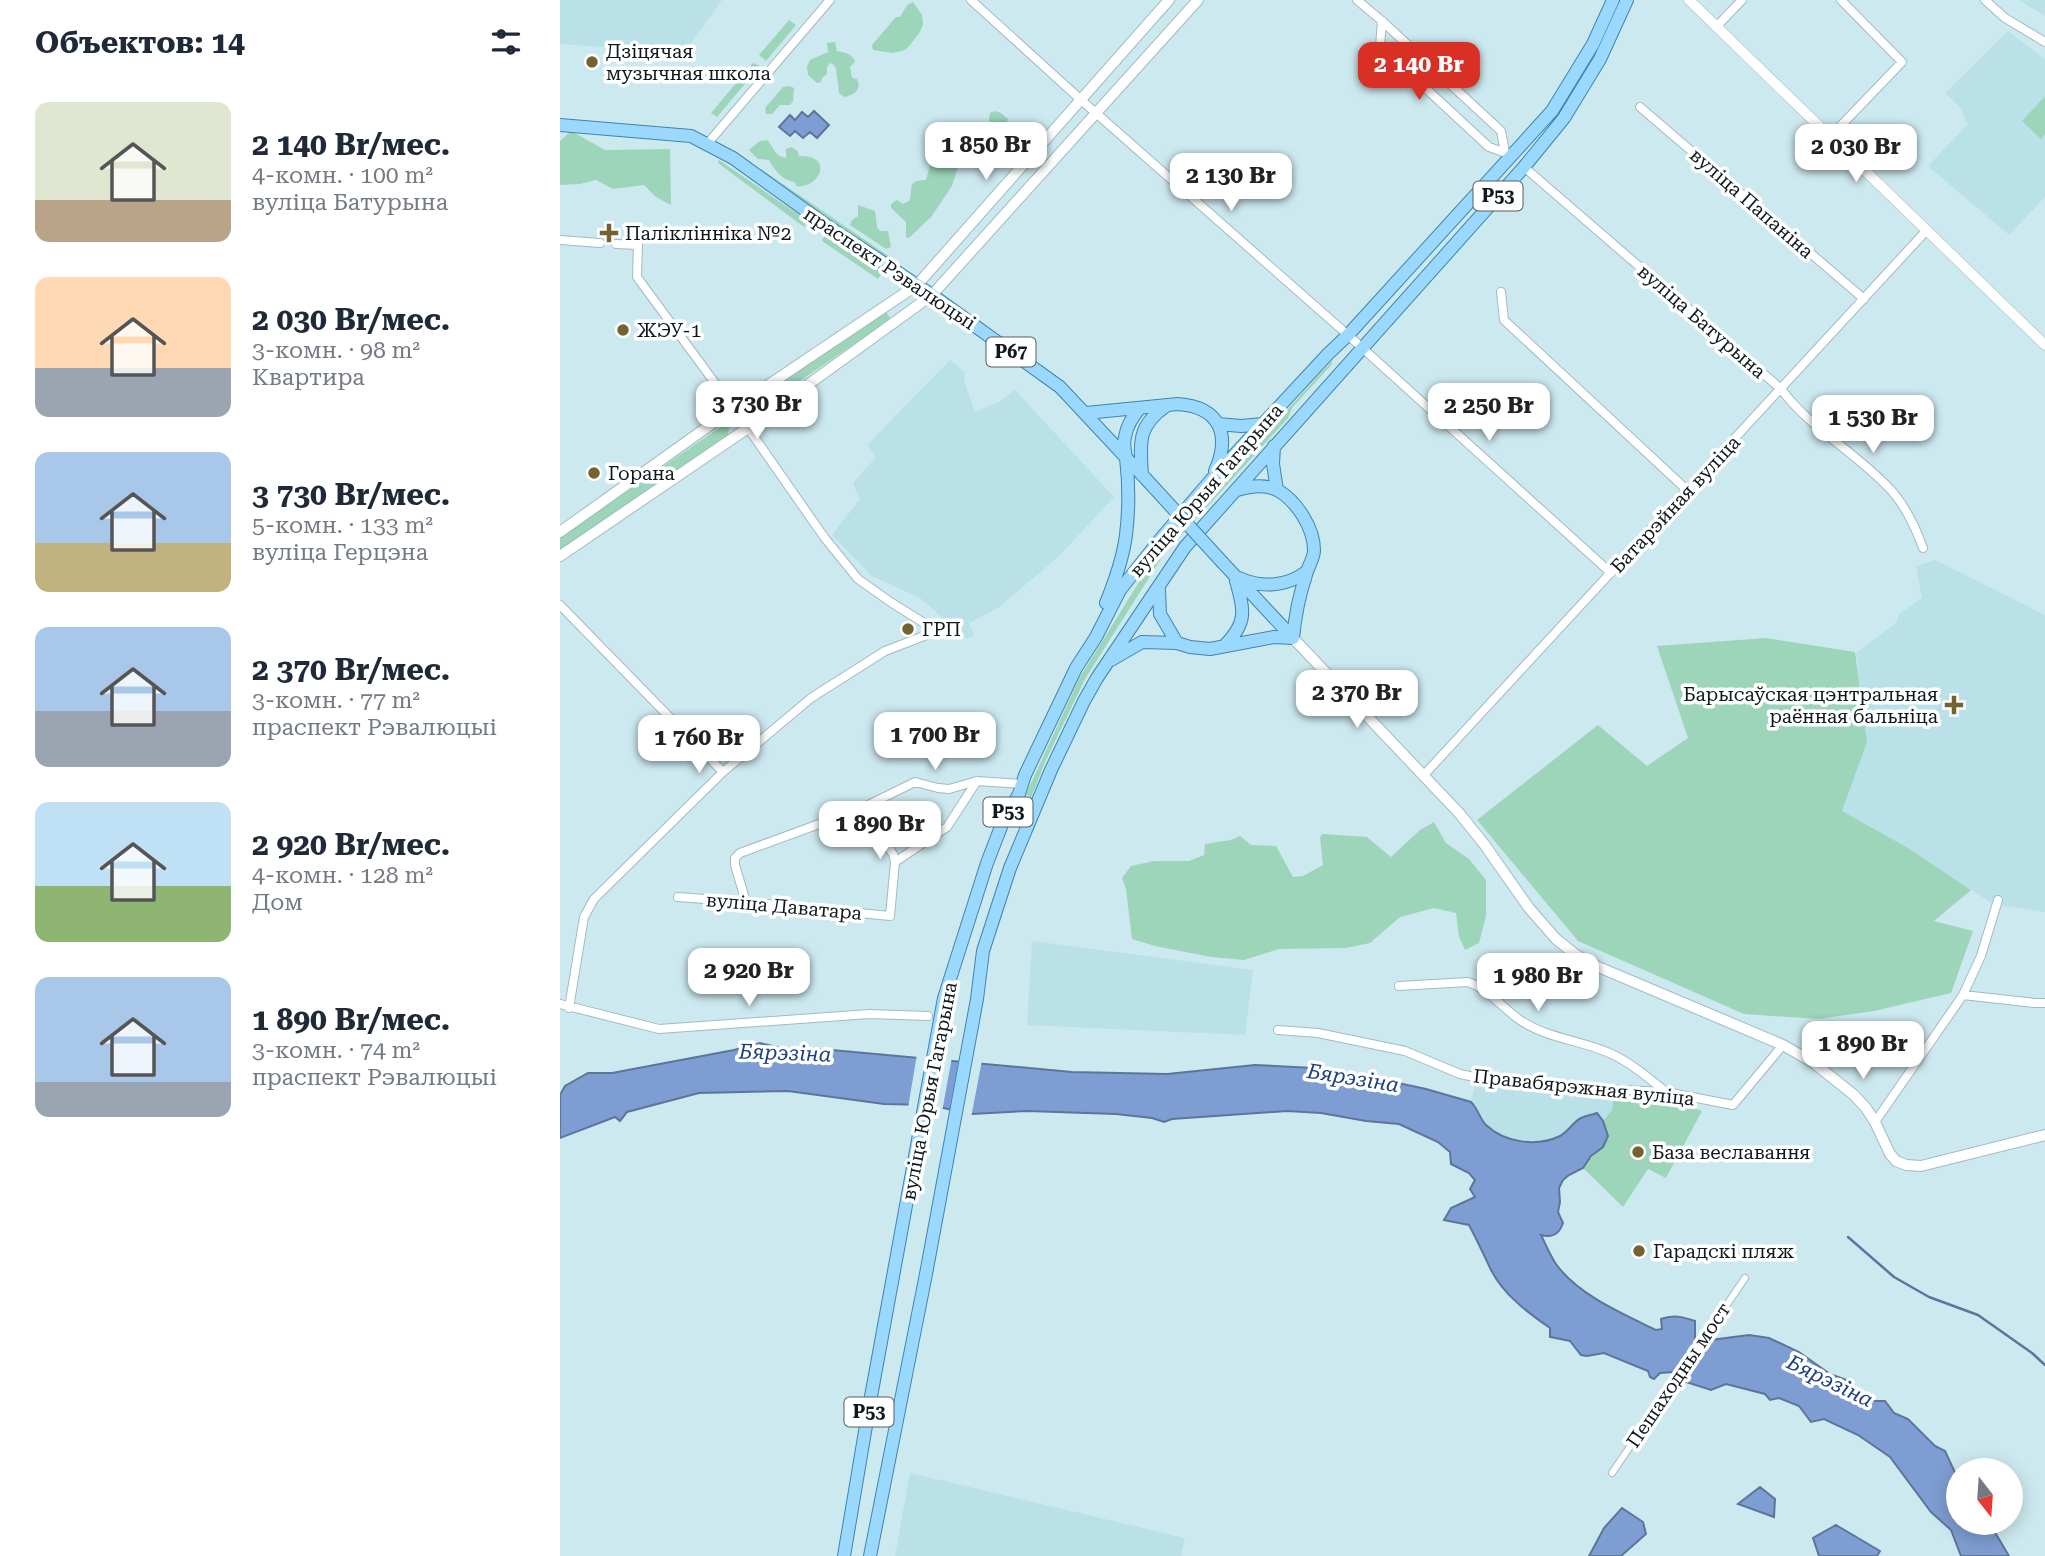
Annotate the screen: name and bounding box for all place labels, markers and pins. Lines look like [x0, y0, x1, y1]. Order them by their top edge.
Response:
place label: Дзіцячая музычная школа [606, 40, 772, 85]
pin: 2 140 Br [1347, 42, 1491, 102]
marker: Дзіцячая музычная школа [584, 54, 600, 70]
pin: 1 850 Br [914, 122, 1058, 182]
pin: 2 030 Br [1784, 124, 1928, 184]
pin: 2 130 Br [1159, 154, 1303, 213]
place label: Паліклінніка №2 [625, 222, 791, 245]
marker: Паліклінніка №2 [599, 223, 619, 243]
place label: ЖЭУ-1 [637, 319, 701, 342]
marker: ЖЭУ-1 [615, 322, 631, 338]
pin: 3 730 Br [685, 382, 829, 441]
pin: 2 250 Br [1417, 384, 1561, 443]
pin: 1 530 Br [1801, 396, 1945, 455]
place label: Горана [608, 462, 676, 485]
marker: Горана [586, 465, 602, 481]
place label: ГРП [922, 618, 961, 641]
marker: ГРП [900, 621, 916, 637]
pin: 2 370 Br [1285, 670, 1429, 730]
place label: Барысаўская цэнтральная раённая бальніца [1683, 683, 1939, 728]
marker: Барысаўская цэнтральная раённая бальніца [1944, 695, 1964, 715]
pin: 1 700 Br [863, 712, 1007, 772]
pin: 1 760 Br [627, 716, 771, 775]
pin: 1 890 Br [808, 802, 952, 861]
pin: 2 920 Br [677, 948, 821, 1008]
pin: 1 980 Br [1466, 954, 1610, 1013]
pin: 1 890 Br [1791, 1021, 1935, 1081]
place label: База веславання [1652, 1141, 1811, 1164]
marker: База веславання [1630, 1144, 1646, 1160]
place label: Гарадскі пляж [1653, 1240, 1794, 1263]
marker: Гарадскі пляж [1631, 1243, 1647, 1259]

